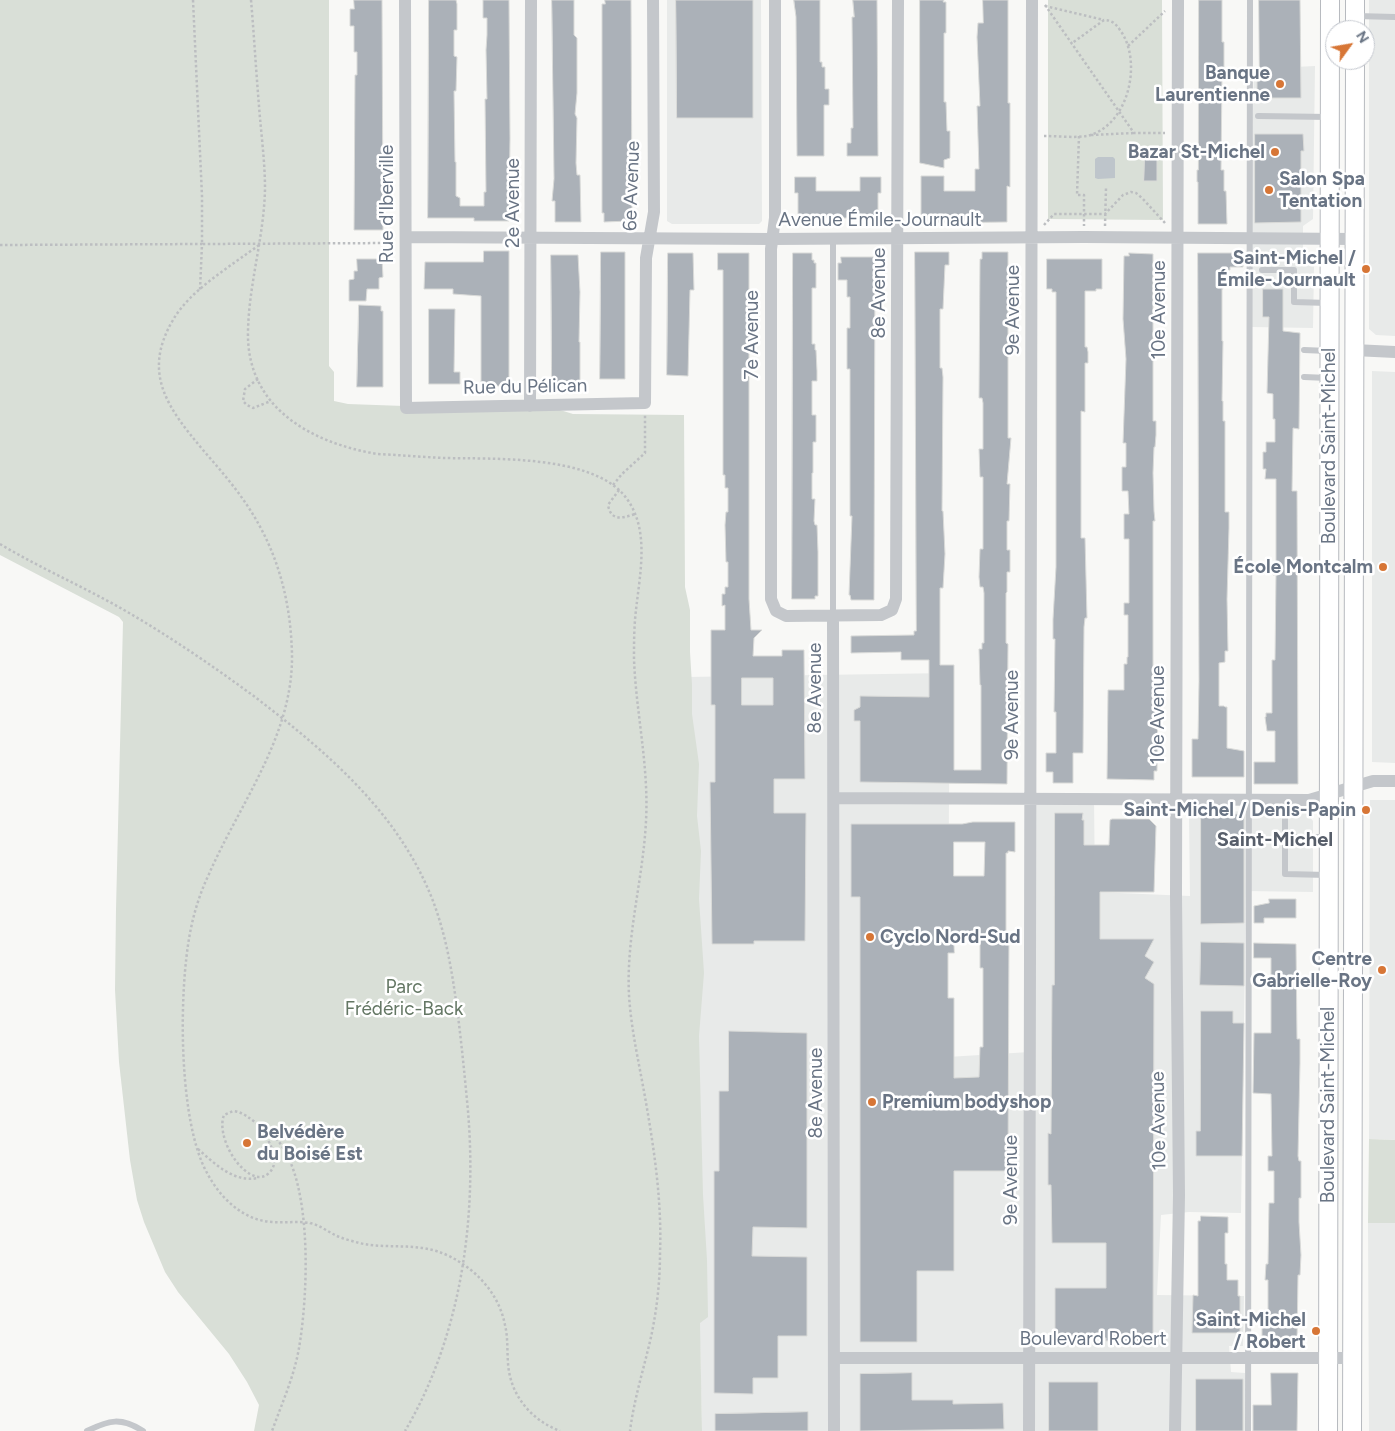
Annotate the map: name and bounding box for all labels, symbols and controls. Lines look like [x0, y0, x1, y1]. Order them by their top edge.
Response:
north arrow [1325, 20, 1375, 70]
text: N [1352, 28, 1372, 46]
place label: Banque Laurentienne [1155, 62, 1270, 106]
marker: Banque Laurentienne [1274, 78, 1286, 90]
street label: 6e Avenue [619, 141, 645, 231]
place label: Bazar St-Michel [1128, 141, 1265, 163]
street label: Rue d'Iberville [376, 145, 398, 263]
marker: Bazar St-Michel [1269, 146, 1281, 158]
street label: 2e Avenue [502, 158, 524, 248]
place label: Salon Spa Tentation [1279, 168, 1365, 212]
marker: Salon Spa Tentation [1263, 184, 1275, 196]
street label: Avenue Émile-Journault [778, 209, 982, 231]
place label: Saint-Michel / Émile-Journault [1217, 247, 1356, 291]
street label: 8e Avenue [868, 248, 890, 338]
street label: 10e Avenue [1148, 260, 1170, 360]
marker: Saint-Michel / Émile-Journault [1360, 263, 1372, 275]
street label: 9e Avenue [1002, 265, 1024, 355]
street label: 7e Avenue [741, 290, 763, 380]
street label: Boulevard Saint-Michel [1318, 348, 1340, 544]
street label: Rue du Pélican [463, 375, 587, 399]
place label: École Montcalm [1233, 556, 1373, 578]
marker: École Montcalm [1377, 561, 1389, 573]
street label: 8e Avenue [804, 643, 826, 733]
street label: 10e Avenue [1147, 665, 1169, 765]
street label: 9e Avenue [1001, 670, 1023, 760]
place label: Saint-Michel / Denis-Papin [1123, 799, 1356, 821]
marker: Saint-Michel / Denis-Papin [1360, 804, 1372, 816]
district label: Saint-Michel [1217, 828, 1333, 852]
place label: Cyclo Nord-Sud [880, 926, 1021, 948]
marker: Cyclo Nord-Sud [864, 931, 876, 943]
place label: Centre Gabrielle-Roy [1252, 948, 1372, 992]
marker: Centre Gabrielle-Roy [1376, 964, 1388, 976]
park label: Parc Frédéric-Back [345, 976, 463, 1020]
street label: Boulevard Saint-Michel [1317, 1007, 1339, 1203]
street label: 8e Avenue [805, 1048, 827, 1138]
street label: 10e Avenue [1147, 1071, 1171, 1171]
place label: Premium bodyshop [882, 1091, 1051, 1113]
marker: Premium bodyshop [866, 1096, 878, 1108]
place label: Belvédère du Boisé Est [257, 1121, 363, 1165]
street label: 9e Avenue [1000, 1135, 1022, 1225]
marker: Belvédère du Boisé Est [241, 1137, 253, 1149]
place label: Saint-Michel / Robert [1196, 1309, 1306, 1353]
marker: Saint-Michel / Robert [1310, 1325, 1322, 1337]
street label: Boulevard Robert [1019, 1328, 1167, 1350]

